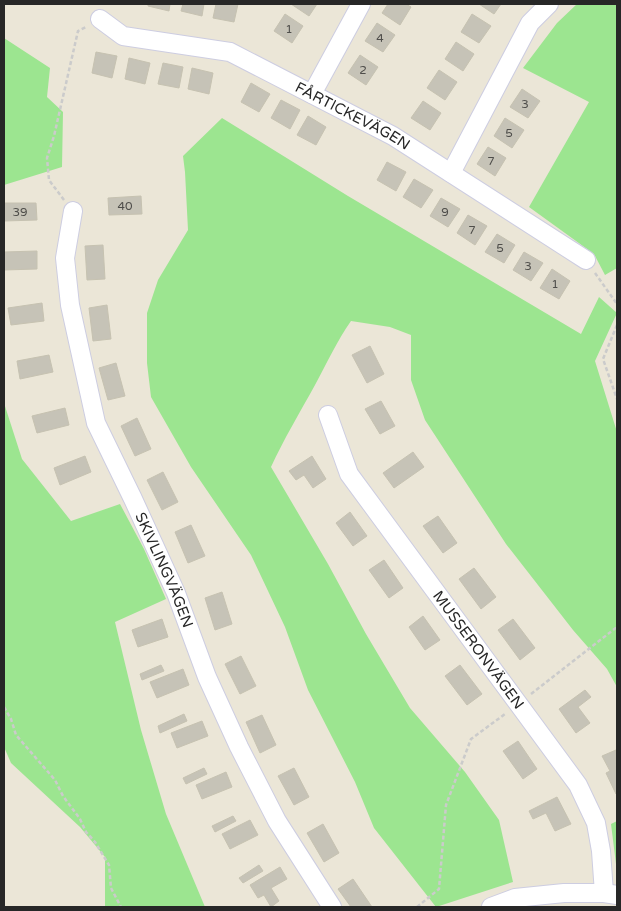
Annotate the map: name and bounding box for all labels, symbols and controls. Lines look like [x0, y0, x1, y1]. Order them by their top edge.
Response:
house number: 1 [285, 22, 293, 36]
house number: 4 [376, 31, 384, 45]
house number: 2 [359, 63, 367, 77]
street label: FÅRTICKEVÄGEN [292, 78, 413, 154]
house number: 3 [521, 97, 529, 111]
house number: 5 [505, 126, 513, 140]
house number: 7 [487, 154, 495, 168]
house number: 40 [117, 199, 133, 213]
house number: 39 [12, 205, 28, 219]
house number: 9 [441, 205, 449, 219]
house number: 7 [468, 223, 476, 237]
house number: 5 [496, 241, 504, 255]
house number: 3 [524, 259, 532, 273]
house number: 1 [551, 277, 559, 291]
street label: SKIVLINGVÄGEN [131, 509, 197, 630]
street label: MUSSERONVÄGEN [429, 587, 528, 713]

